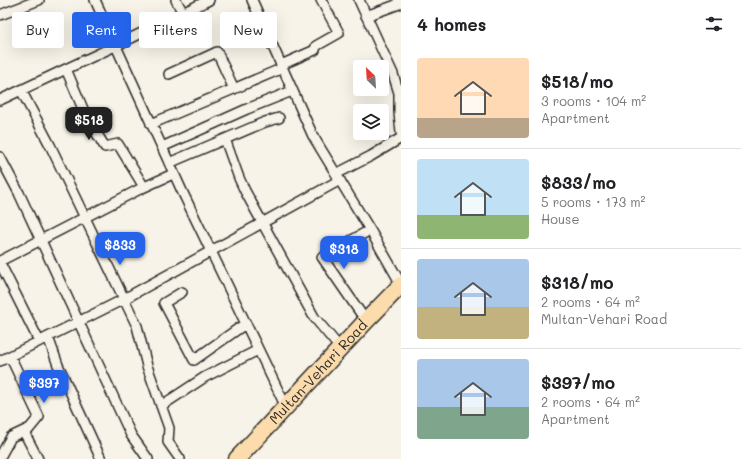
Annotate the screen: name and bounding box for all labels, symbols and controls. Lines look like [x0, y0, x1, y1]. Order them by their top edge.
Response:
chip: Buy [12, 12, 64, 48]
chip: Rent [72, 12, 131, 48]
chip: Filters [139, 12, 212, 48]
chip: New [220, 12, 277, 48]
text: 4 homes [417, 13, 486, 35]
icon: filters [703, 13, 725, 35]
north arrow [353, 60, 389, 96]
map controls [353, 60, 389, 140]
text: $518/mo [541, 70, 613, 92]
icon: home [449, 74, 497, 122]
text: 3 rooms · 104 m² [541, 92, 646, 109]
button: layers [353, 104, 389, 140]
pin: $518 [65, 107, 113, 141]
text: Apartment [541, 109, 610, 126]
text: $518 [74, 111, 104, 128]
text: $833/mo [541, 171, 616, 193]
icon: home [449, 175, 497, 223]
text: 5 rooms · 173 m² [541, 193, 645, 210]
text: House [541, 210, 579, 227]
pin: $833 [96, 232, 144, 266]
text: $833 [104, 236, 136, 253]
pin: $318 [320, 236, 368, 270]
text: $318 [329, 240, 359, 257]
text: $318/mo [541, 271, 614, 293]
icon: home [449, 275, 497, 323]
text: 2 rooms · 64 m² [541, 293, 640, 310]
text: Multan-Vehari Road [541, 310, 667, 327]
street label: Multan-Vehari Road [265, 315, 371, 428]
pin: $397 [20, 370, 68, 404]
text: $397/mo [541, 371, 615, 393]
text: $397 [29, 374, 59, 391]
icon: home [449, 375, 497, 423]
text: 2 rooms · 64 m² [541, 393, 640, 410]
text: Apartment [541, 410, 610, 427]

